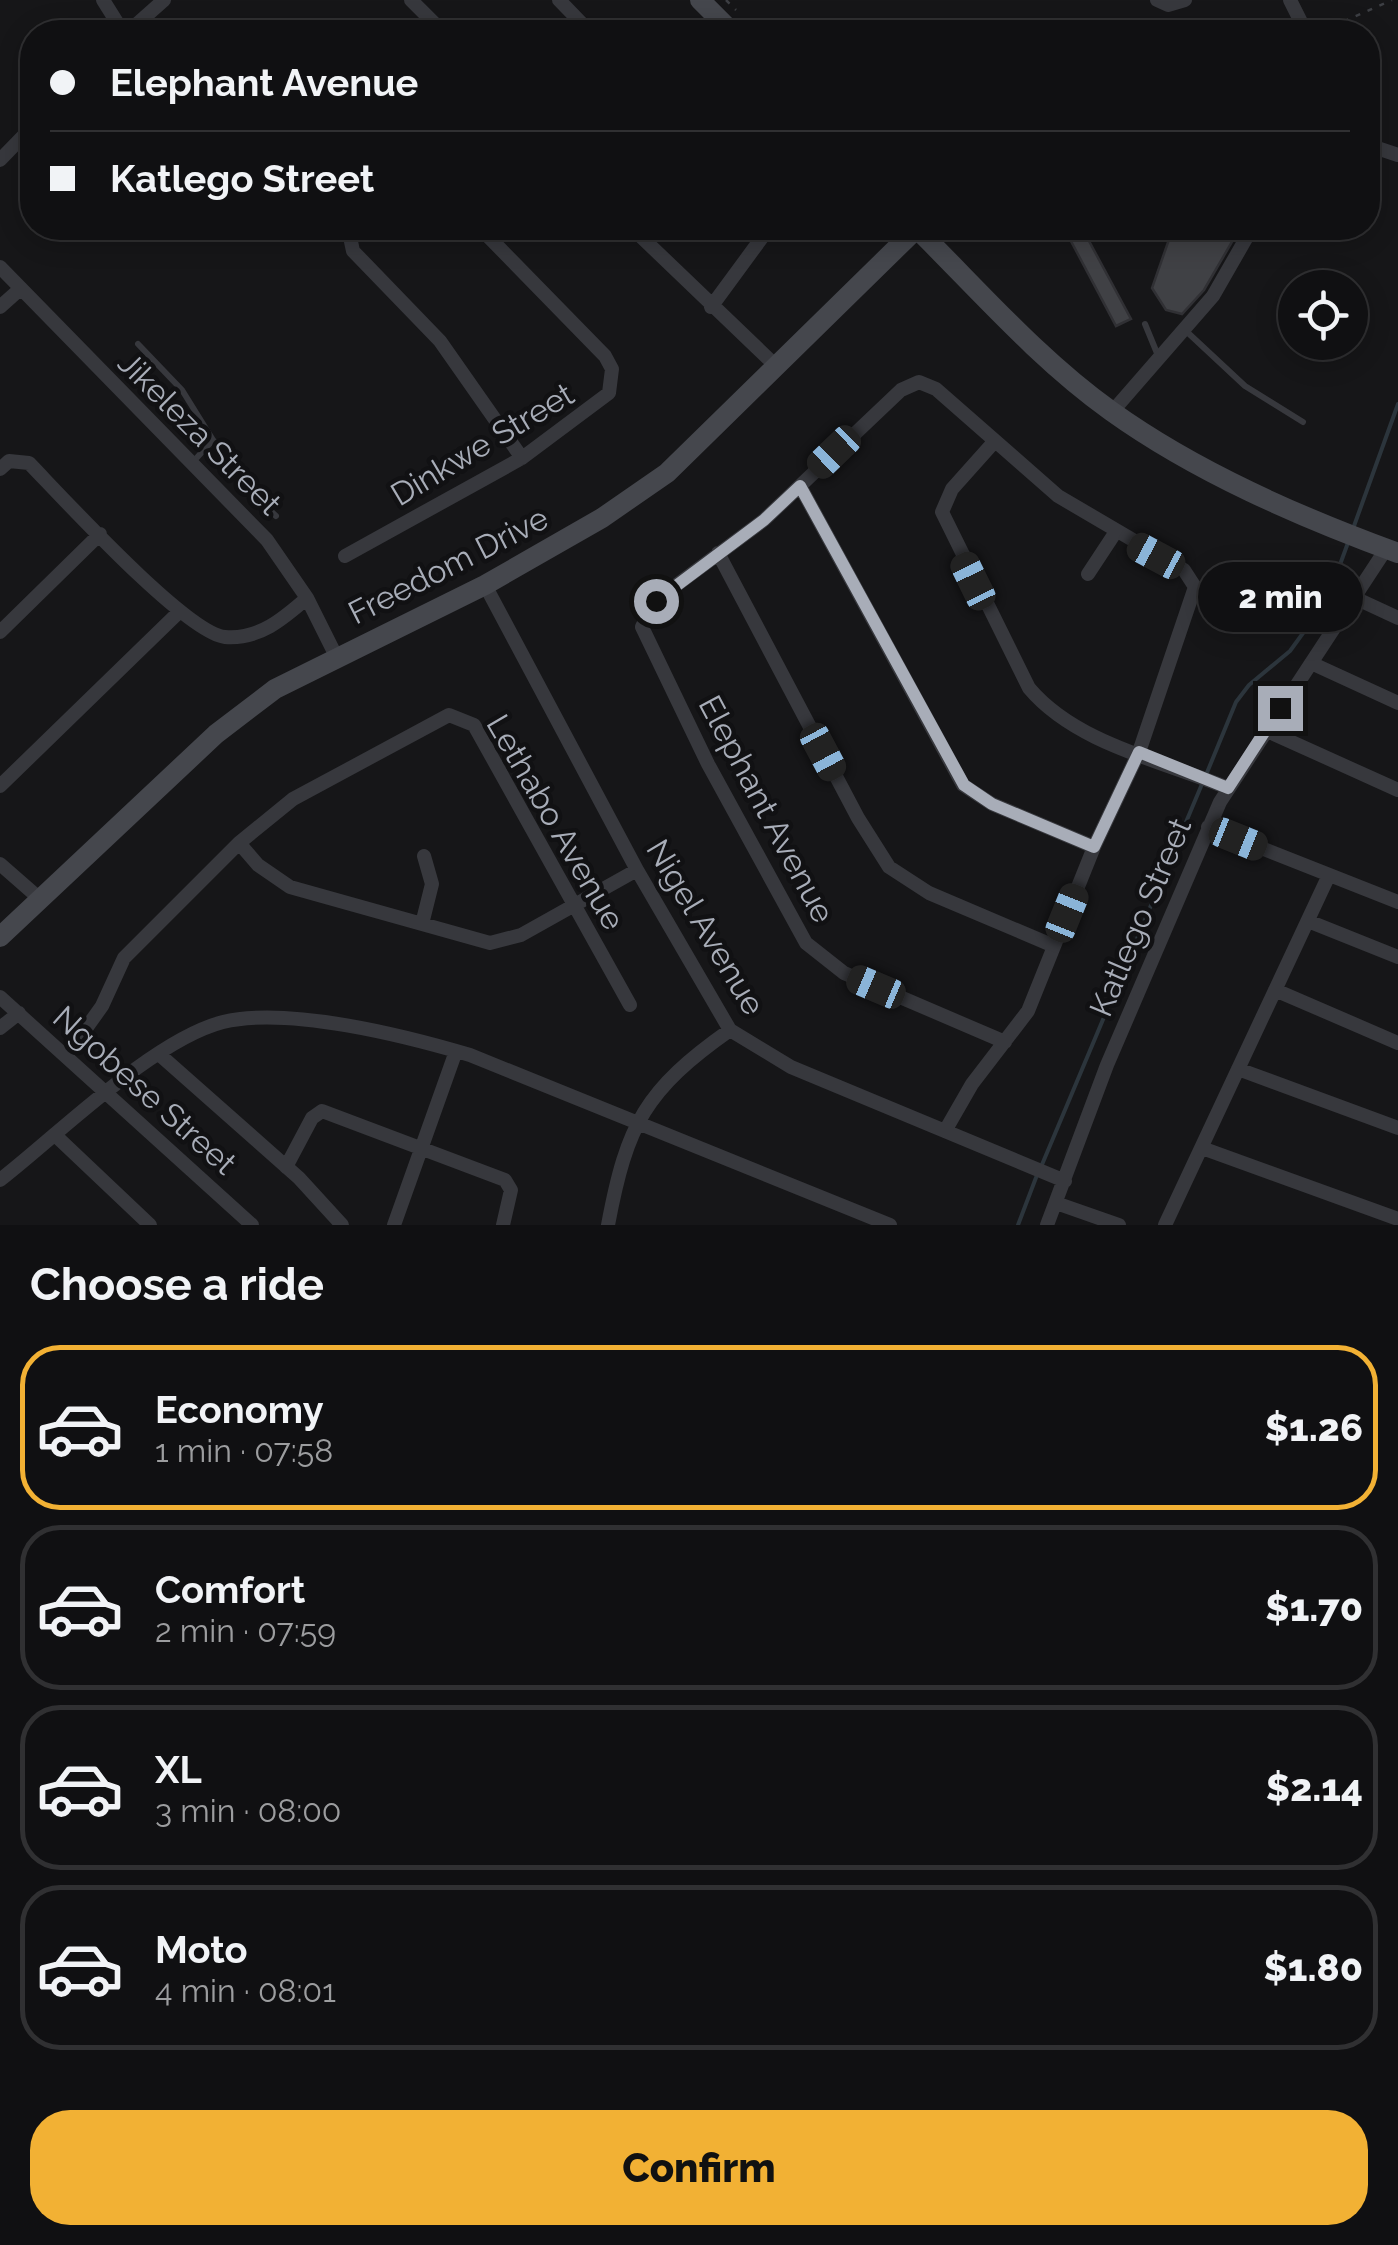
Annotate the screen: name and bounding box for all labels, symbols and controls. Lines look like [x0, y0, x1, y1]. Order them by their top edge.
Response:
text: Elephant Avenue [110, 60, 418, 105]
text: Katlego Street [110, 156, 374, 201]
map controls [1278, 270, 1368, 360]
button: locate [1278, 270, 1368, 360]
street label: Jikeleza Street [111, 344, 289, 522]
street label: Dinkwe Street [384, 375, 580, 513]
car [802, 420, 866, 484]
street label: Freedom Drive [342, 499, 554, 631]
car [1122, 529, 1190, 583]
car [946, 547, 1000, 615]
callout: 2 min [1198, 563, 1362, 633]
text: 2 min [1238, 578, 1323, 615]
route start [634, 579, 679, 624]
route end [1258, 686, 1303, 731]
street label: Elephant Avenue [692, 689, 842, 929]
street label: Lethabo Avenue [479, 708, 633, 936]
car [796, 718, 850, 786]
street label: Katlego Street [1082, 812, 1199, 1022]
car [1205, 814, 1271, 864]
street label: Nigel Avenue [639, 833, 773, 1021]
car [1042, 880, 1092, 946]
car [843, 961, 909, 1013]
street label: Ngobese Street [46, 998, 244, 1182]
text: Choose a ride [30, 1258, 324, 1311]
icon: car [35, 1383, 125, 1473]
text: Economy [155, 1387, 324, 1432]
text: $1.26 [1265, 1405, 1363, 1450]
text: 1 min · 07:58 [155, 1432, 333, 1469]
icon: car [35, 1563, 125, 1653]
text: Comfort [155, 1567, 305, 1612]
text: $1.70 [1265, 1585, 1363, 1630]
text: 2 min · 07:59 [155, 1612, 336, 1649]
icon: car [35, 1743, 125, 1833]
text: XL [155, 1747, 202, 1792]
text: $2.14 [1266, 1765, 1363, 1810]
text: 3 min · 08:00 [155, 1792, 341, 1829]
icon: car [35, 1923, 125, 2013]
text: Moto [155, 1927, 248, 1972]
text: $1.80 [1263, 1945, 1363, 1990]
text: 4 min · 08:01 [155, 1972, 336, 2009]
button: Confirm [30, 2110, 1368, 2225]

